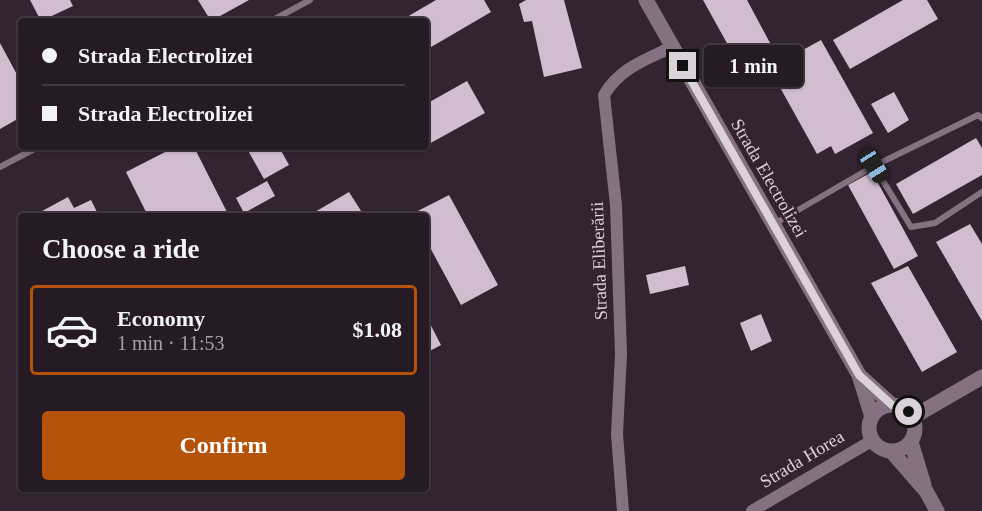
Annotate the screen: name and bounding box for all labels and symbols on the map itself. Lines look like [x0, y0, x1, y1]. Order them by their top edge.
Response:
callout: 1 min [704, 45, 803, 87]
route end [669, 52, 696, 79]
street label: Strada Electrolizei [727, 115, 811, 241]
car [857, 146, 891, 186]
street label: Strada Eliberării [587, 201, 611, 321]
route start [895, 398, 922, 425]
street label: Strada Horea [756, 426, 848, 492]

